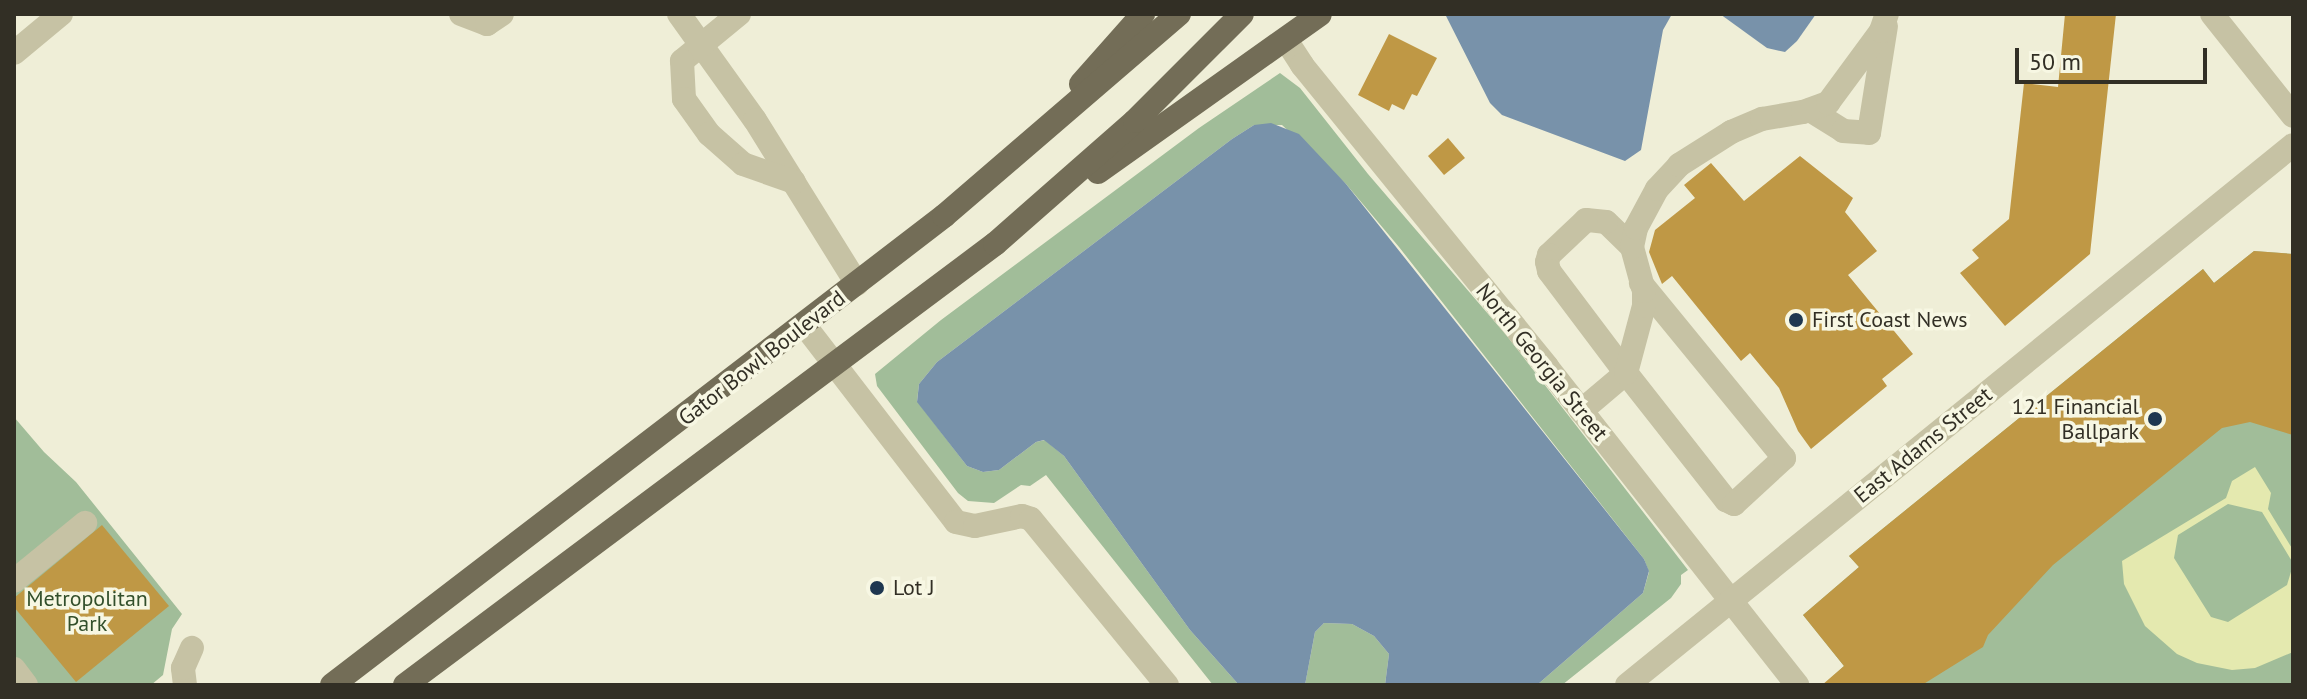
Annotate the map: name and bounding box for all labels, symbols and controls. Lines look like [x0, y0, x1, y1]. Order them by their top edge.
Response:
scale bar [2019, 32, 2211, 82]
text: 50 m [2029, 46, 2081, 77]
street label: North Georgia Street [1471, 278, 1613, 446]
street label: Gator Bowl Boulevard [673, 285, 851, 431]
place label: First Coast News [1812, 307, 1968, 333]
marker: First Coast News [1787, 311, 1805, 329]
street label: East Adams Street [1849, 381, 1997, 509]
place label: 121 Financial Ballpark [2012, 393, 2139, 444]
marker: 121 Financial Ballpark [2146, 410, 2164, 428]
place label: Lot J [893, 575, 935, 601]
marker: Lot J [868, 579, 886, 597]
park label: Metropolitan Park [26, 585, 148, 636]

